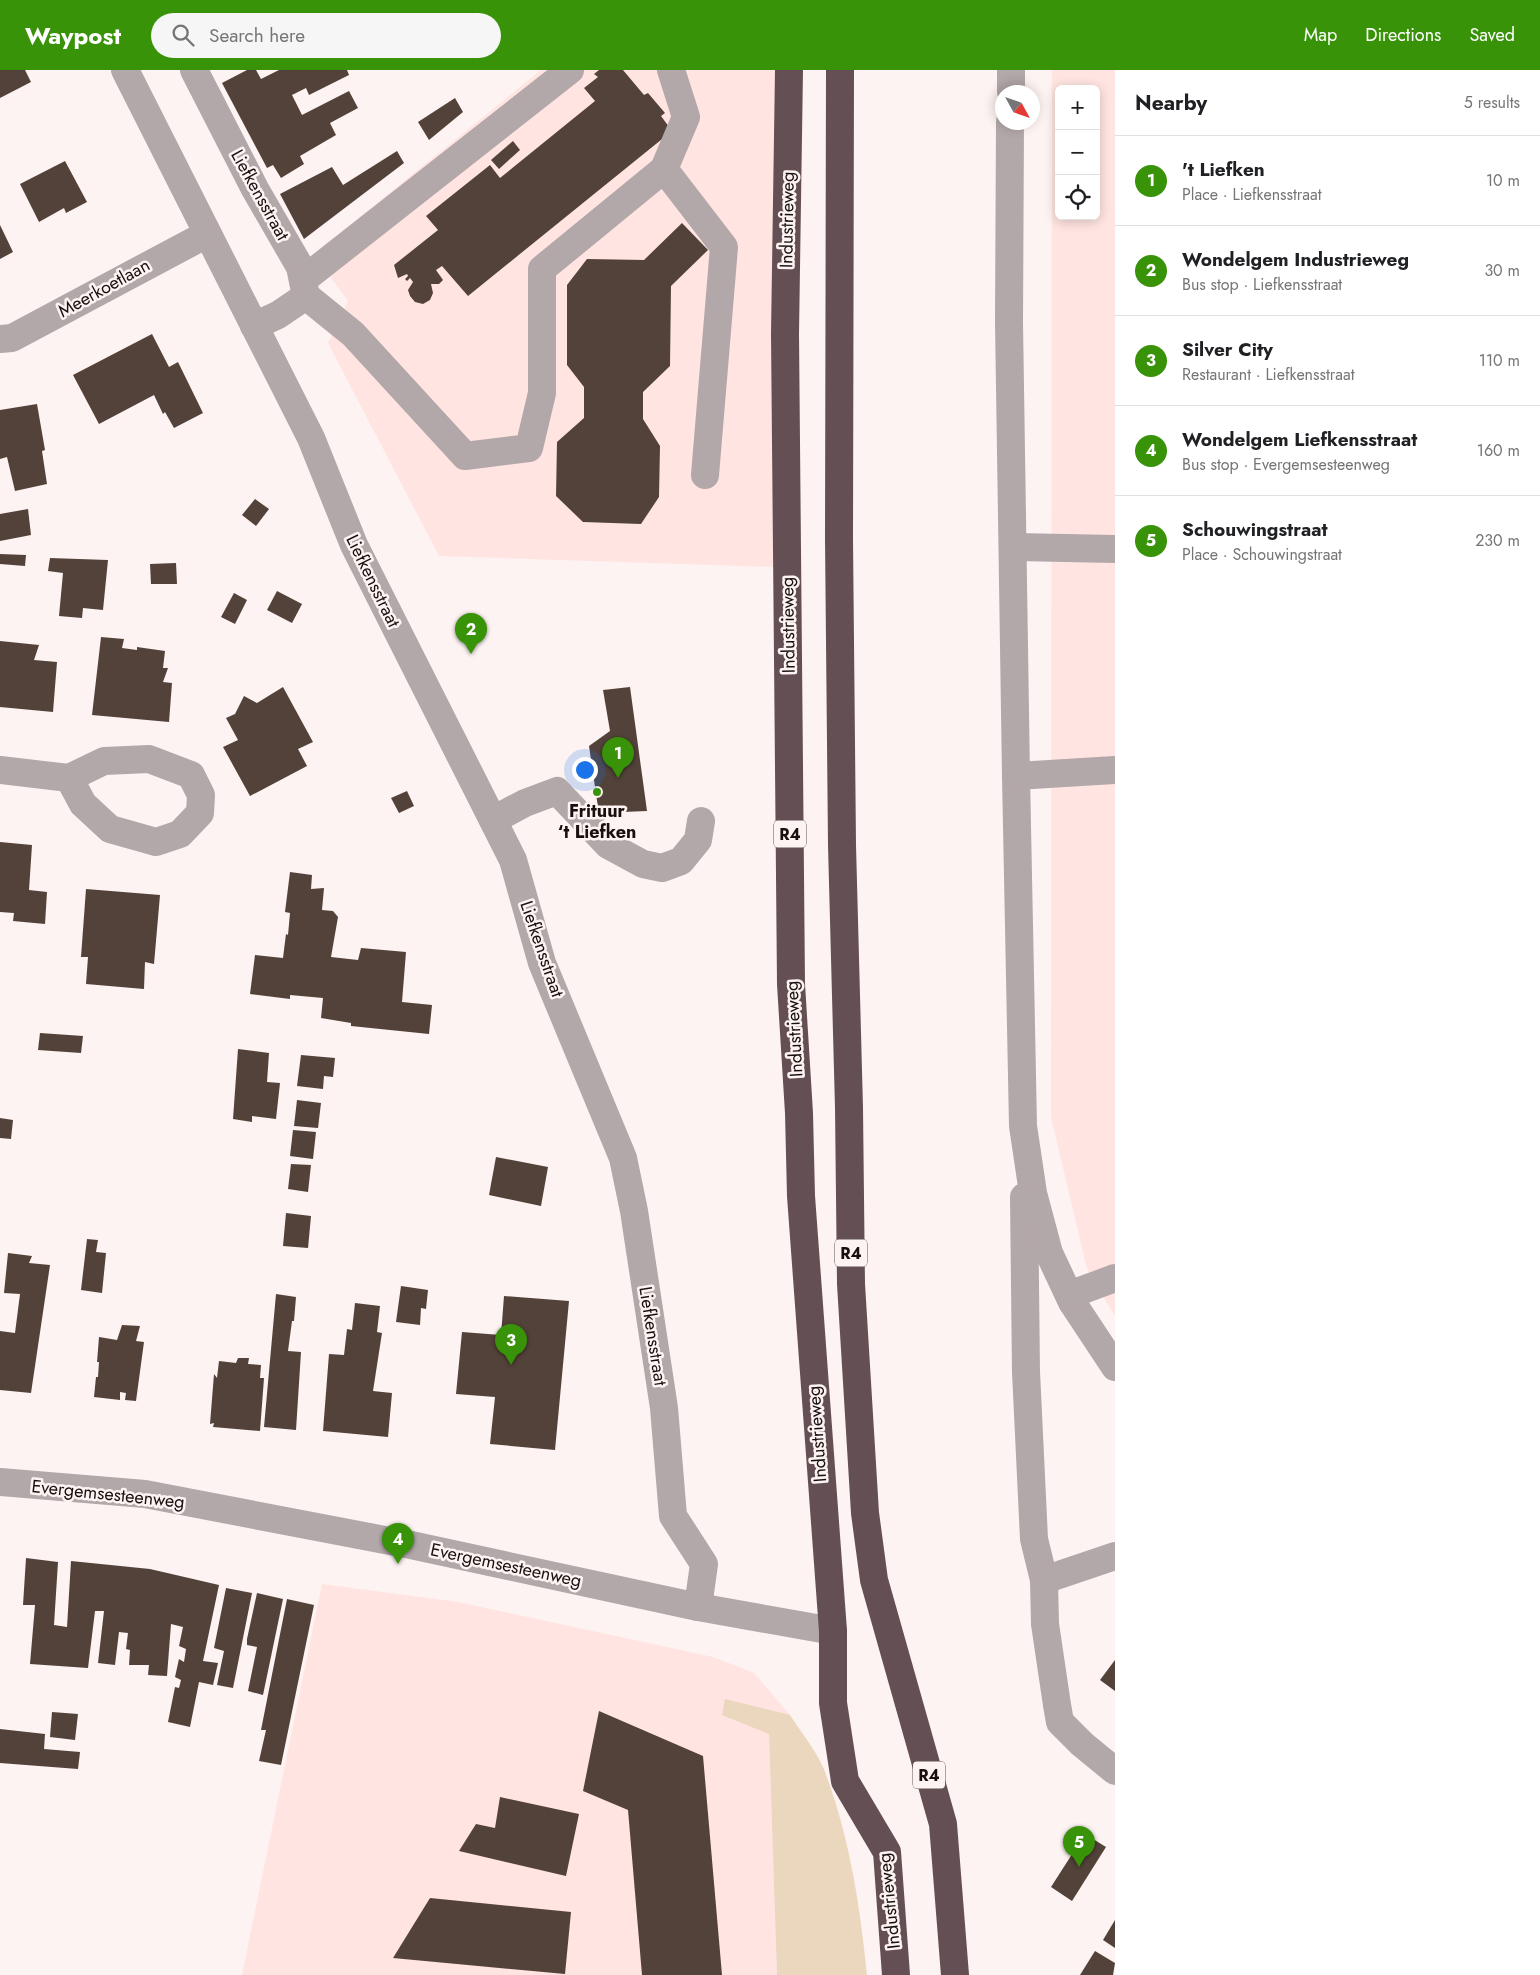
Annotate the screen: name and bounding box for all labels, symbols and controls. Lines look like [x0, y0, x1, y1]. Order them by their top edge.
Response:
search box [151, 13, 501, 58]
text: Waypost [25, 18, 121, 53]
icon: search [169, 21, 197, 49]
text: Search here [209, 22, 305, 49]
text: Map [1304, 22, 1337, 48]
text: Directions [1365, 22, 1441, 48]
text: Saved [1469, 22, 1515, 48]
north arrow [995, 85, 1040, 130]
map controls [1055, 85, 1100, 220]
button: + [1055, 85, 1100, 130]
text: Nearby [1135, 88, 1207, 118]
text: 5 results [1464, 91, 1520, 114]
button: − [1055, 130, 1100, 175]
street label: Liefkensstraat [224, 145, 296, 246]
text: 't Liefken [1182, 156, 1265, 183]
text: 1 [1147, 169, 1155, 192]
text: 10 m [1486, 169, 1520, 192]
street label: Industrieweg [773, 172, 801, 268]
button: locate [1055, 175, 1100, 220]
text: Place · Liefkensstraat [1182, 183, 1322, 206]
text: Wondelgem Industrieweg [1182, 246, 1409, 273]
street label: Meerkoetlaan [53, 252, 155, 324]
text: 2 [1146, 259, 1156, 282]
text: 30 m [1484, 259, 1520, 282]
text: Bus stop · Liefkensstraat [1182, 273, 1342, 296]
text: Silver City [1182, 336, 1273, 363]
text: 3 [1146, 349, 1156, 372]
text: 110 m [1479, 349, 1520, 372]
text: Restaurant · Liefkensstraat [1182, 363, 1354, 386]
text: Wondelgem Liefkensstraat [1182, 426, 1417, 453]
text: 4 [1145, 439, 1157, 462]
text: 160 m [1477, 439, 1520, 462]
text: Bus stop · Evergemsesteenweg [1182, 453, 1390, 476]
text: Schouwingstraat [1182, 516, 1327, 543]
text: 5 [1146, 529, 1156, 552]
text: 230 m [1475, 529, 1520, 552]
street label: Liefkensstraat [339, 530, 407, 632]
text: Place · Schouwingstraat [1182, 543, 1342, 566]
street label: Industrieweg [774, 577, 802, 673]
pin: 2 [455, 613, 487, 654]
pin: 1 [602, 737, 634, 778]
your location [572, 757, 598, 783]
marker: Frituur ‘t Liefken [591, 786, 603, 798]
place label: Frituur ‘t Liefken [558, 798, 636, 845]
road number: R4 [774, 821, 806, 848]
street label: Liefkensstraat [513, 897, 571, 1001]
street label: Industrieweg [778, 980, 810, 1078]
road number: R4 [835, 1240, 867, 1266]
street label: Liefkensstraat [632, 1284, 674, 1388]
pin: 3 [495, 1324, 527, 1365]
street label: Industrieweg [801, 1385, 833, 1483]
street label: Evergemsesteenweg [30, 1473, 186, 1515]
pin: 4 [382, 1523, 414, 1564]
street label: Evergemsesteenweg [428, 1536, 584, 1594]
road number: R4 [913, 1762, 945, 1788]
pin: 5 [1063, 1826, 1095, 1867]
street label: Industrieweg [871, 1852, 907, 1950]

